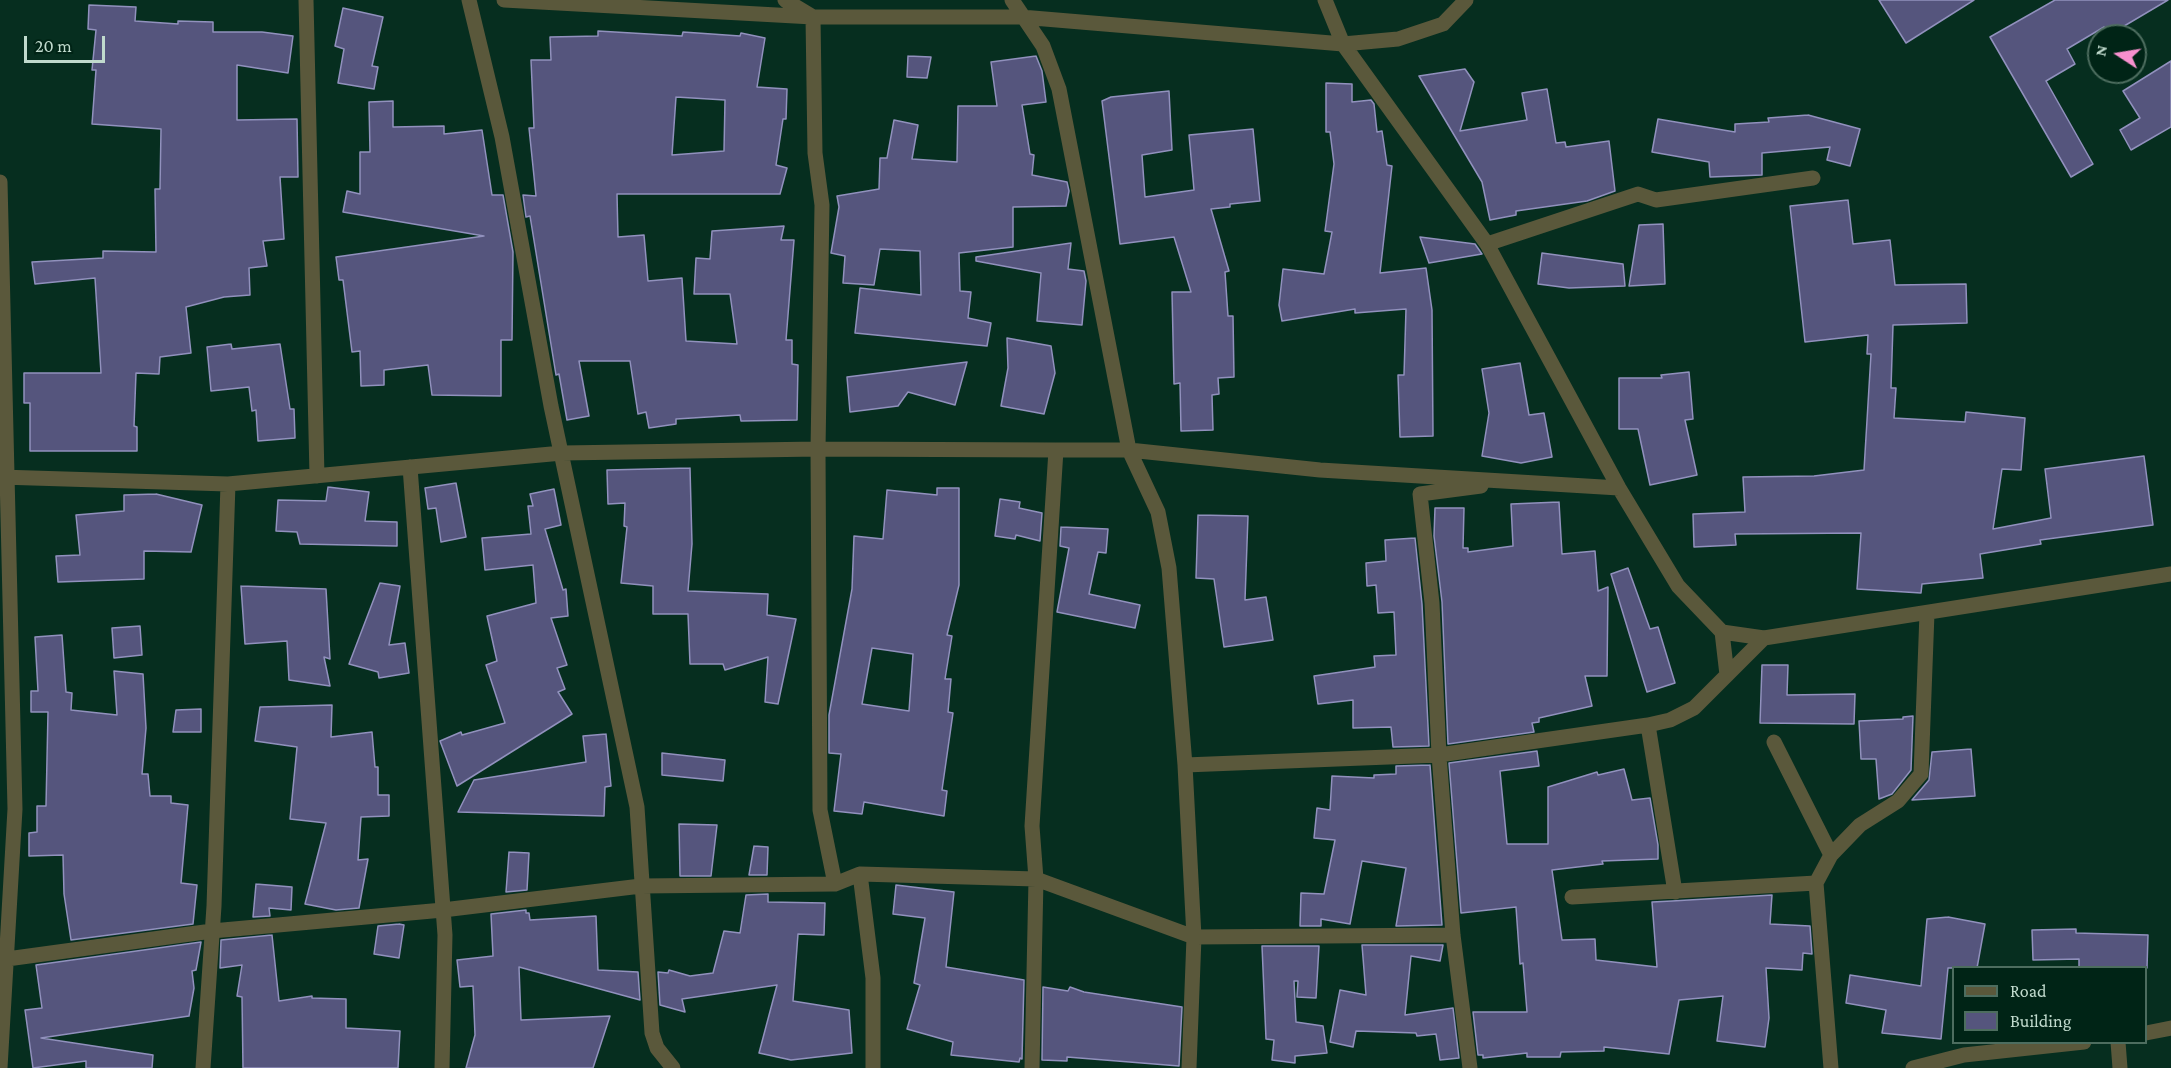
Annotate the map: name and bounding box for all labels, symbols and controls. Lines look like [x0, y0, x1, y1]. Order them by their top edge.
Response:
scale bar [27, 24, 108, 62]
north arrow [2087, 24, 2147, 84]
text: 20 m [35, 36, 72, 56]
text: N [2091, 43, 2110, 58]
legend [1952, 966, 2147, 1044]
text: Road [2010, 981, 2047, 1001]
text: Building [2010, 1011, 2071, 1031]

